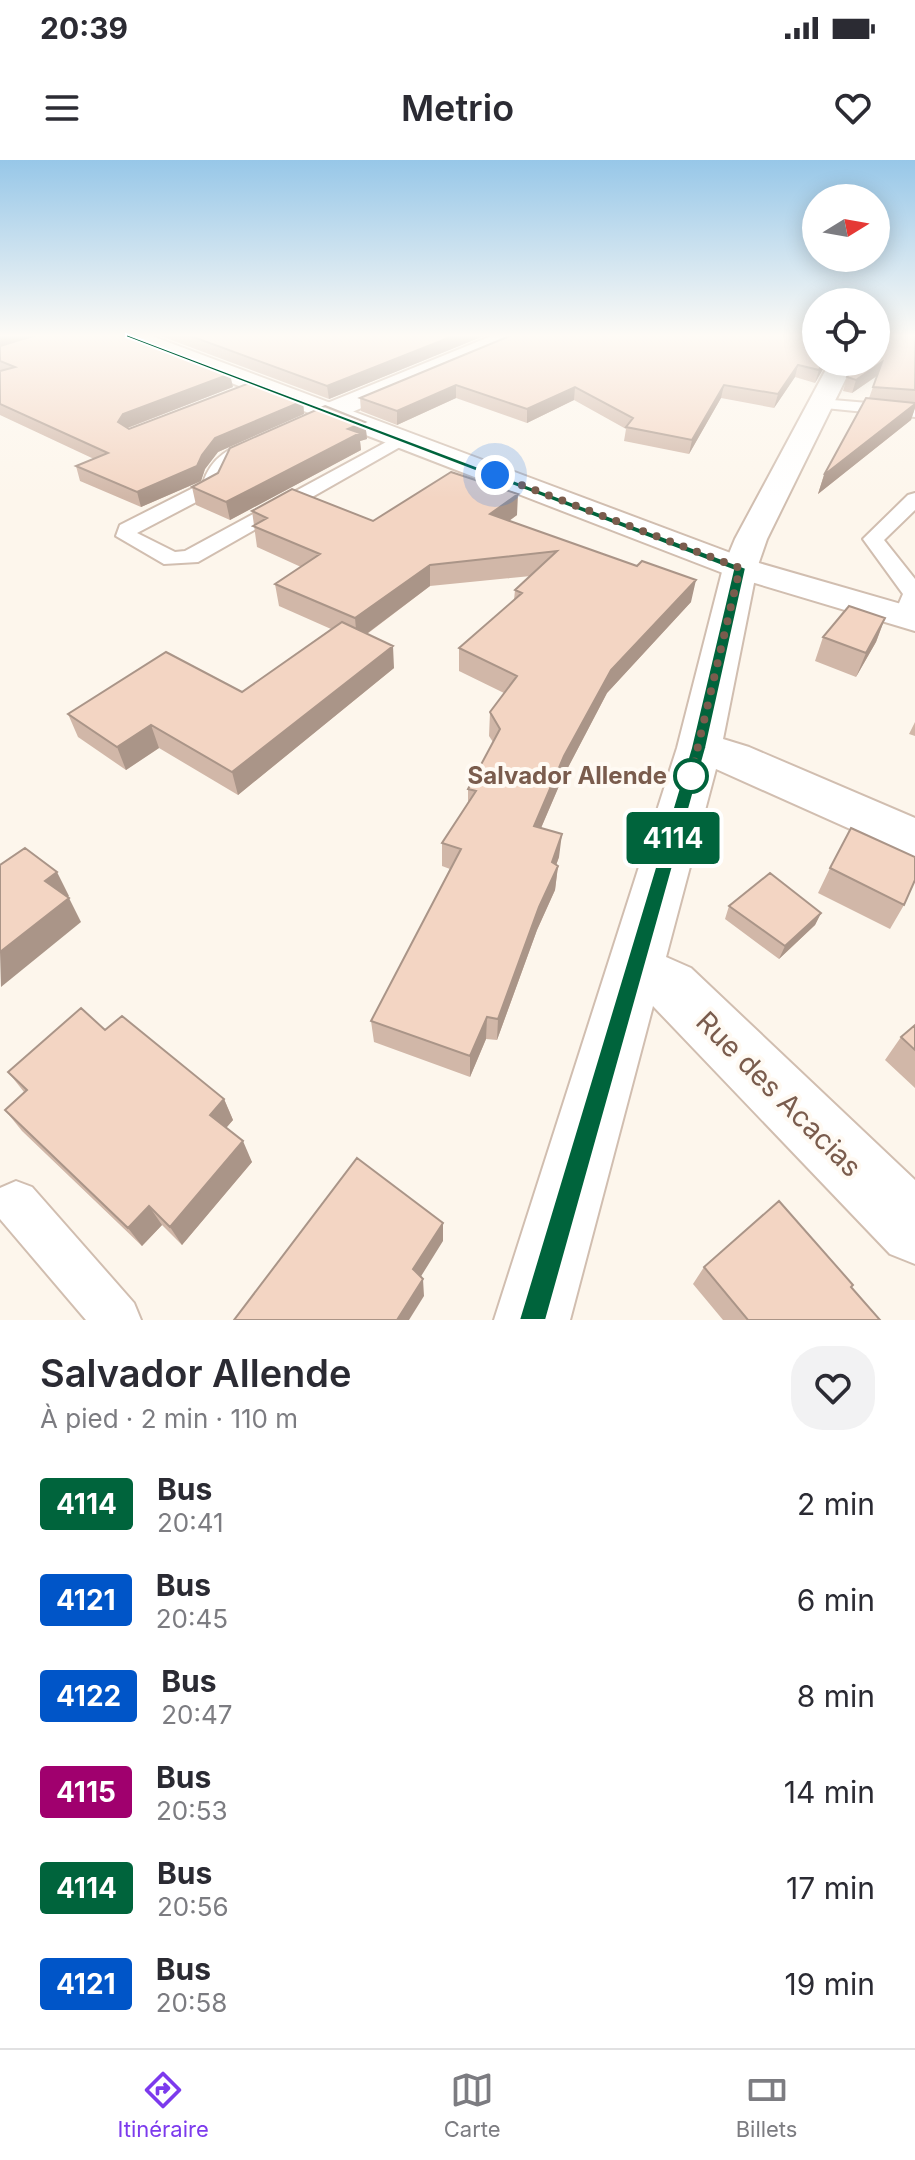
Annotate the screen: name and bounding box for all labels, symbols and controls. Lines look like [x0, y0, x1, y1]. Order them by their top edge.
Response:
text: 20:39 [40, 10, 128, 46]
icon: menu [40, 86, 84, 130]
text: Metrio [401, 86, 514, 130]
icon: heart [831, 86, 875, 130]
north arrow [802, 184, 890, 272]
map controls [802, 184, 890, 376]
button: locate [802, 288, 890, 376]
your location [475, 455, 515, 495]
marker: Salvador Allende [674, 759, 708, 793]
place label: Salvador Allende [468, 761, 667, 790]
line badge: 4114 [617, 812, 729, 864]
text: 4114 [643, 821, 703, 855]
street label: Rue des Acacias [689, 1004, 869, 1184]
button: heart [791, 1346, 875, 1430]
text: Salvador Allende [40, 1350, 352, 1396]
text: À pied · 2 min · 110 m [40, 1403, 298, 1434]
text: Bus [157, 1471, 212, 1507]
text: 2 min [797, 1486, 875, 1522]
text: 4114 [56, 1487, 117, 1521]
text: 20:41 [157, 1507, 224, 1538]
text: Bus [156, 1567, 211, 1603]
text: 6 min [797, 1582, 875, 1618]
text: 4121 [56, 1583, 116, 1617]
text: 20:45 [156, 1603, 228, 1634]
text: Bus [161, 1663, 217, 1699]
text: 8 min [797, 1678, 875, 1714]
text: 4122 [56, 1679, 121, 1713]
text: 20:47 [161, 1699, 232, 1730]
text: Bus [156, 1759, 211, 1795]
text: 14 min [784, 1774, 875, 1810]
text: 4115 [56, 1775, 116, 1809]
text: 20:53 [156, 1795, 228, 1826]
text: Bus [157, 1855, 212, 1891]
text: 17 min [786, 1870, 875, 1906]
text: 4114 [56, 1871, 117, 1905]
text: 20:56 [157, 1891, 229, 1922]
text: Bus [156, 1951, 211, 1987]
text: 19 min [784, 1966, 875, 2002]
text: 4121 [56, 1967, 116, 2001]
text: 20:58 [156, 1987, 227, 2018]
tab: Itinéraire [118, 2068, 209, 2142]
tab: Carte [444, 2068, 501, 2142]
tab: Billets [736, 2068, 797, 2142]

